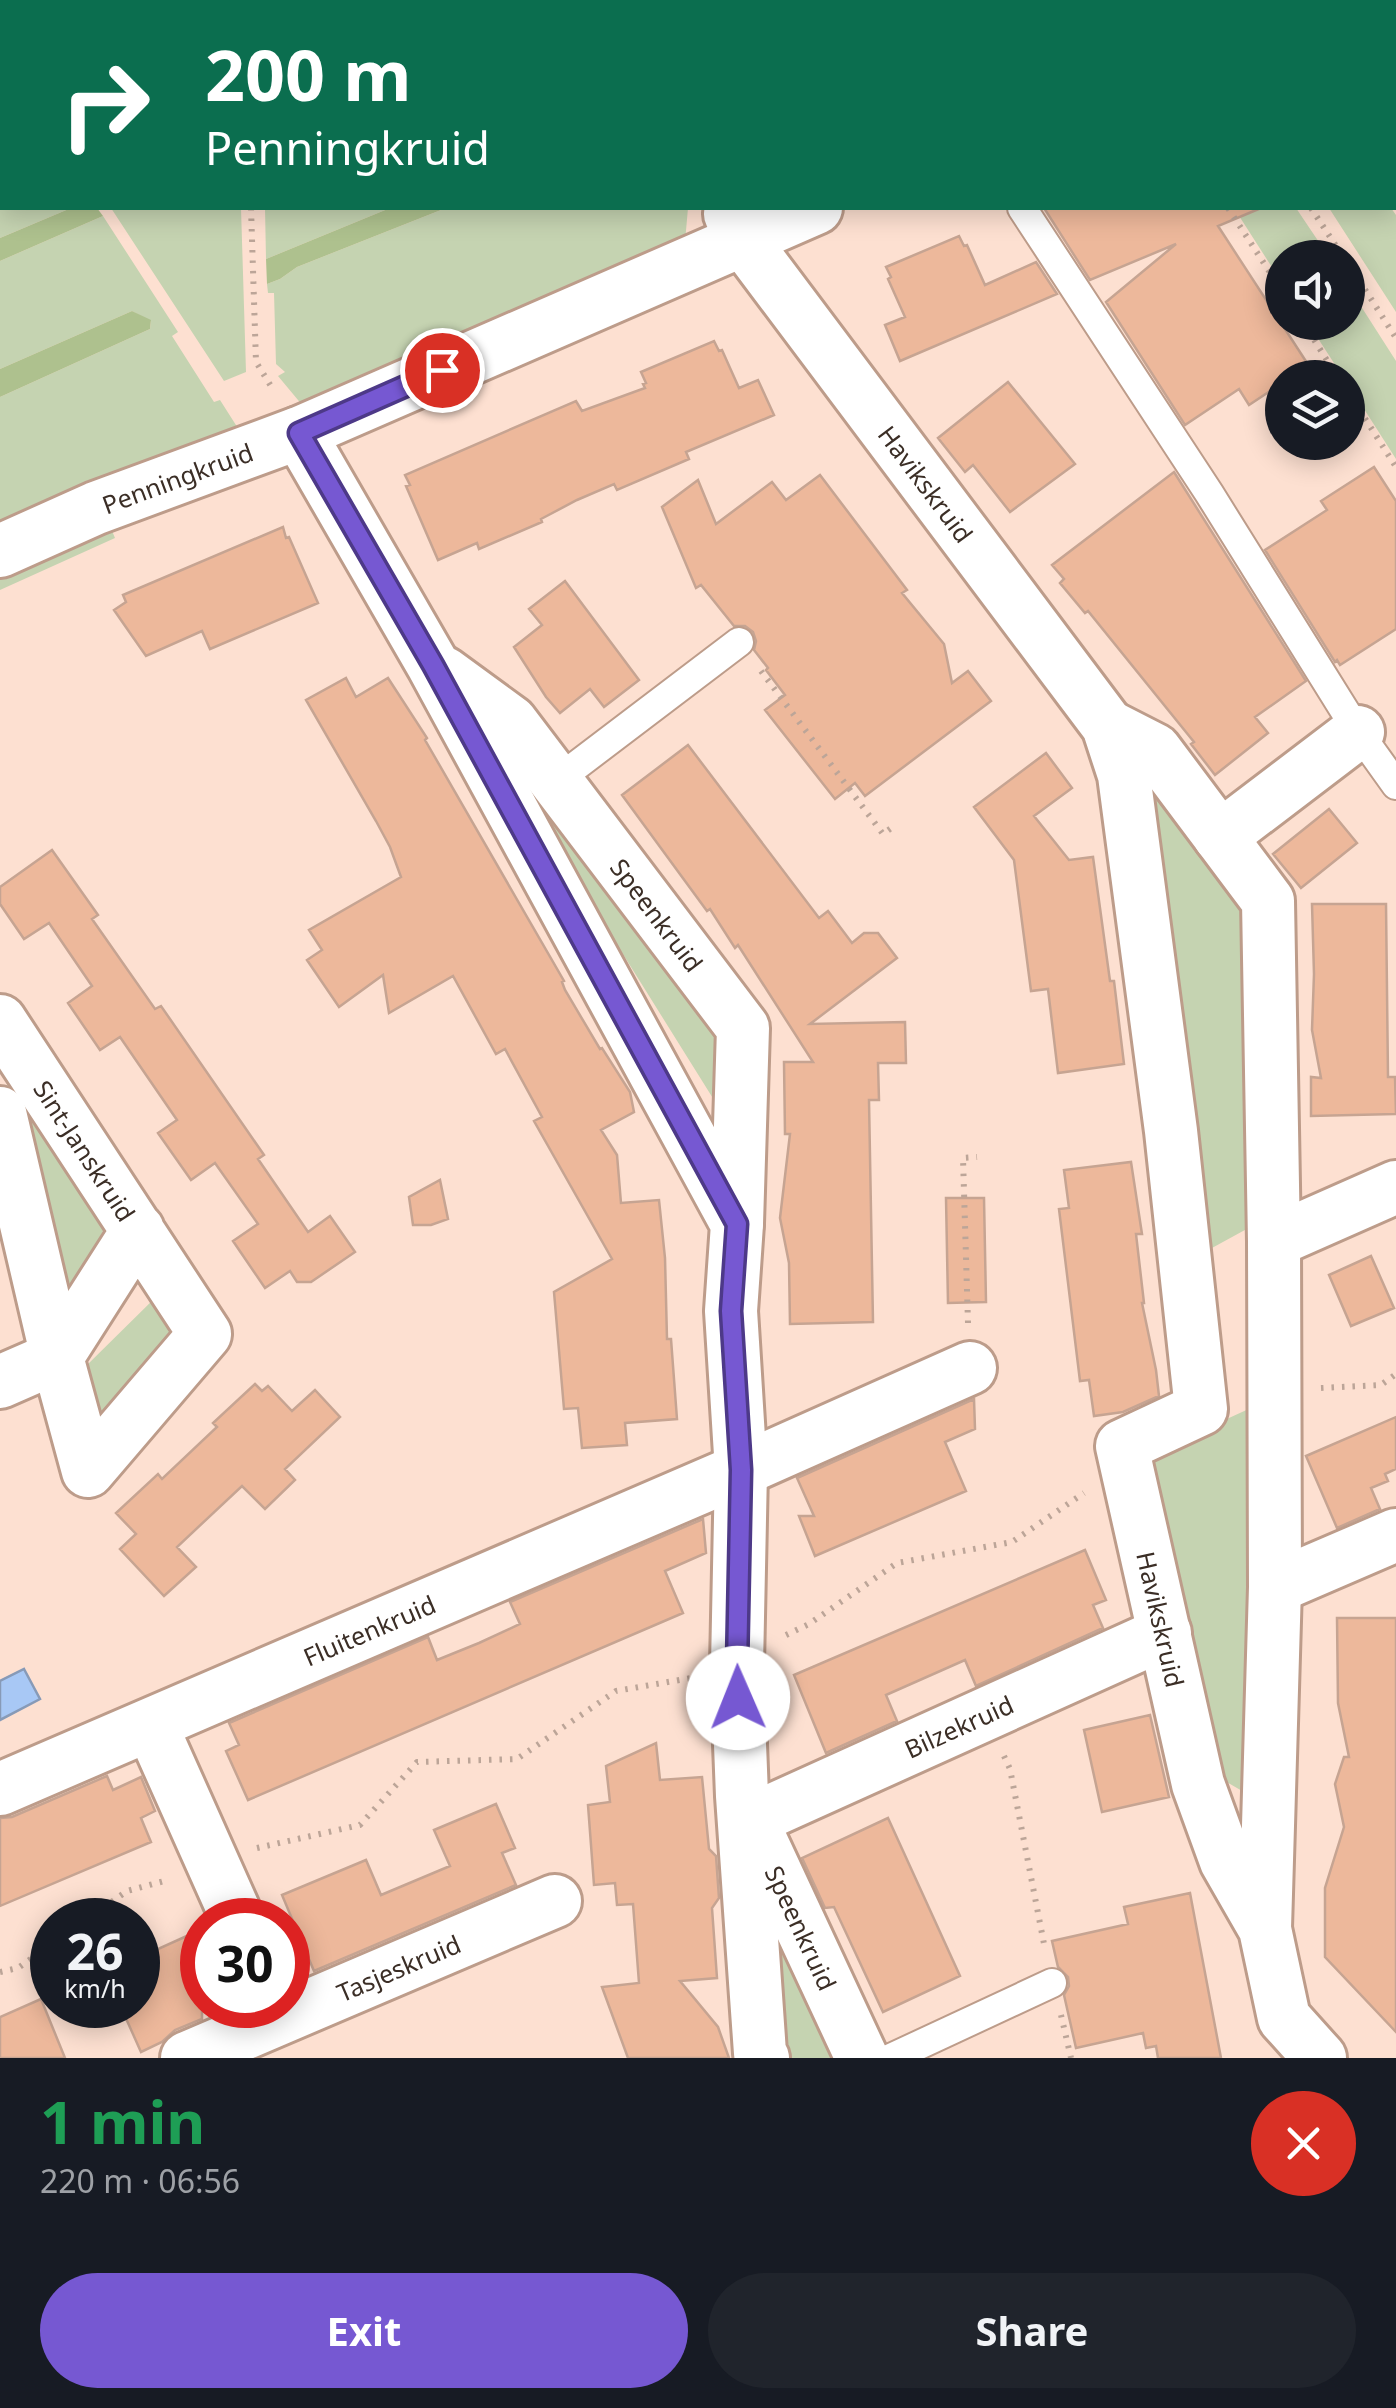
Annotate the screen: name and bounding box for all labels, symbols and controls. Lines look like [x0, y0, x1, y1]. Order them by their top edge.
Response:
text: 200 m [205, 26, 412, 122]
icon: right [40, 40, 170, 170]
text: Penningkruid [205, 117, 490, 178]
map controls [1265, 240, 1365, 460]
button: sound [1265, 240, 1365, 340]
pin [400, 328, 485, 413]
icon: arrive [415, 343, 470, 398]
button: layers [1265, 360, 1365, 460]
street label: Havikskruid [871, 418, 981, 549]
street label: Penningkruid [97, 435, 258, 521]
street label: Speenkruid [603, 851, 711, 978]
street label: Sint-Janskruid [26, 1074, 144, 1228]
street label: Havikskruid [1129, 1548, 1193, 1690]
street label: Fluitenkruid [298, 1587, 441, 1674]
position arrow [686, 1646, 790, 1750]
street label: Bilzekruid [899, 1687, 1019, 1766]
street label: Speenkruid [758, 1860, 845, 1996]
speed limit sign: 30 [180, 1898, 310, 2028]
text: 26 [66, 1917, 124, 1985]
street label: Tasjeskruid [331, 1926, 466, 2009]
text: km/h [64, 1971, 126, 2005]
text: 1 min [40, 2080, 205, 2162]
button: close [1251, 2091, 1356, 2196]
text: 220 m · 06:56 [40, 2159, 240, 2202]
button: Exit [40, 2273, 688, 2388]
button: Share [708, 2273, 1356, 2388]

